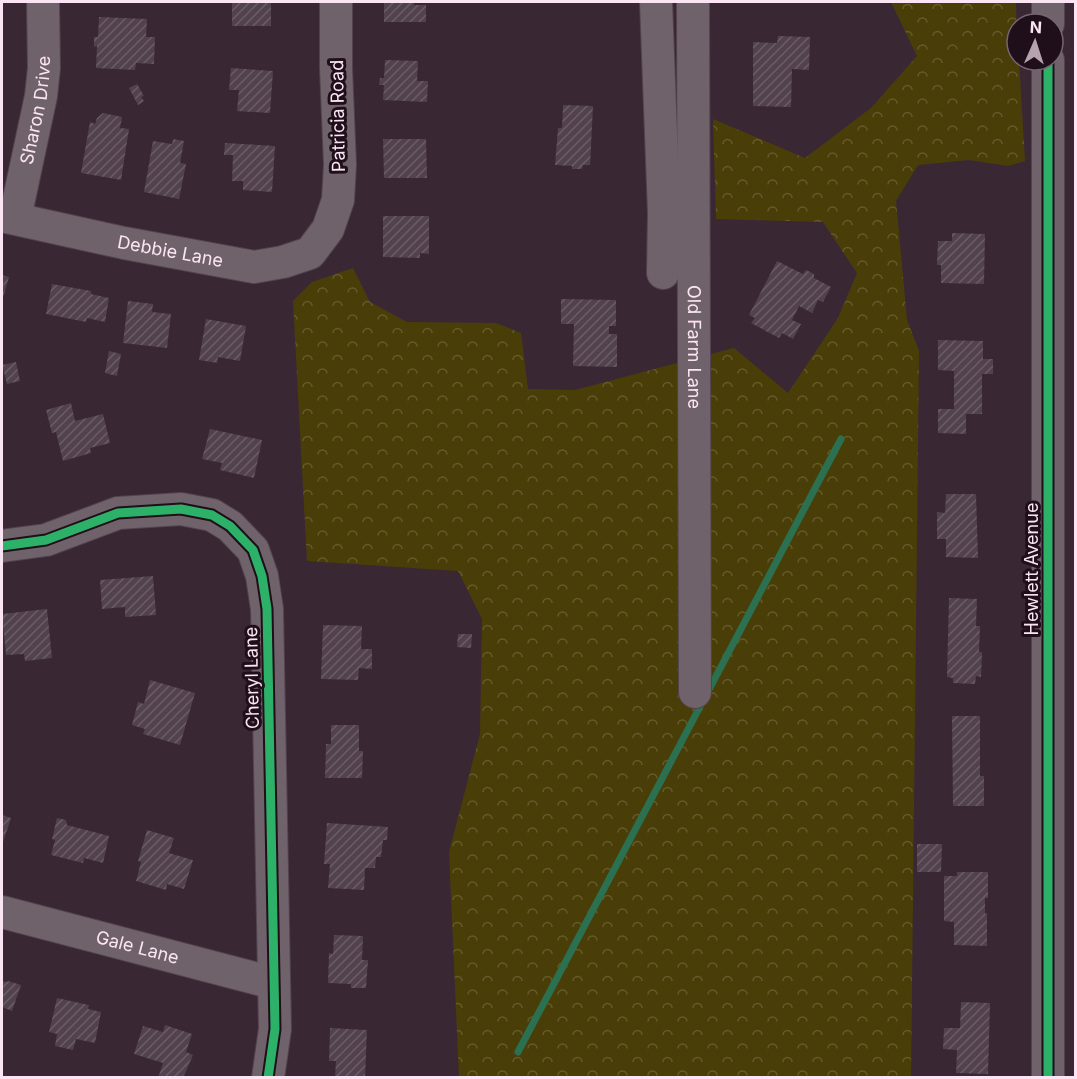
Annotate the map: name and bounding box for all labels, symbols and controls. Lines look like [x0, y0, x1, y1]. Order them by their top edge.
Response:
north arrow [1005, 12, 1065, 72]
text: N [1029, 17, 1042, 37]
street label: Sharon Drive [16, 56, 54, 166]
street label: Patricia Road [326, 60, 349, 172]
street label: Debbie Lane [116, 231, 225, 271]
street label: Old Farm Lane [684, 285, 705, 409]
street label: Hewlett Avenue [1021, 503, 1042, 635]
street label: Cheryl Lane [240, 627, 263, 729]
street label: Gale Lane [94, 926, 181, 968]

